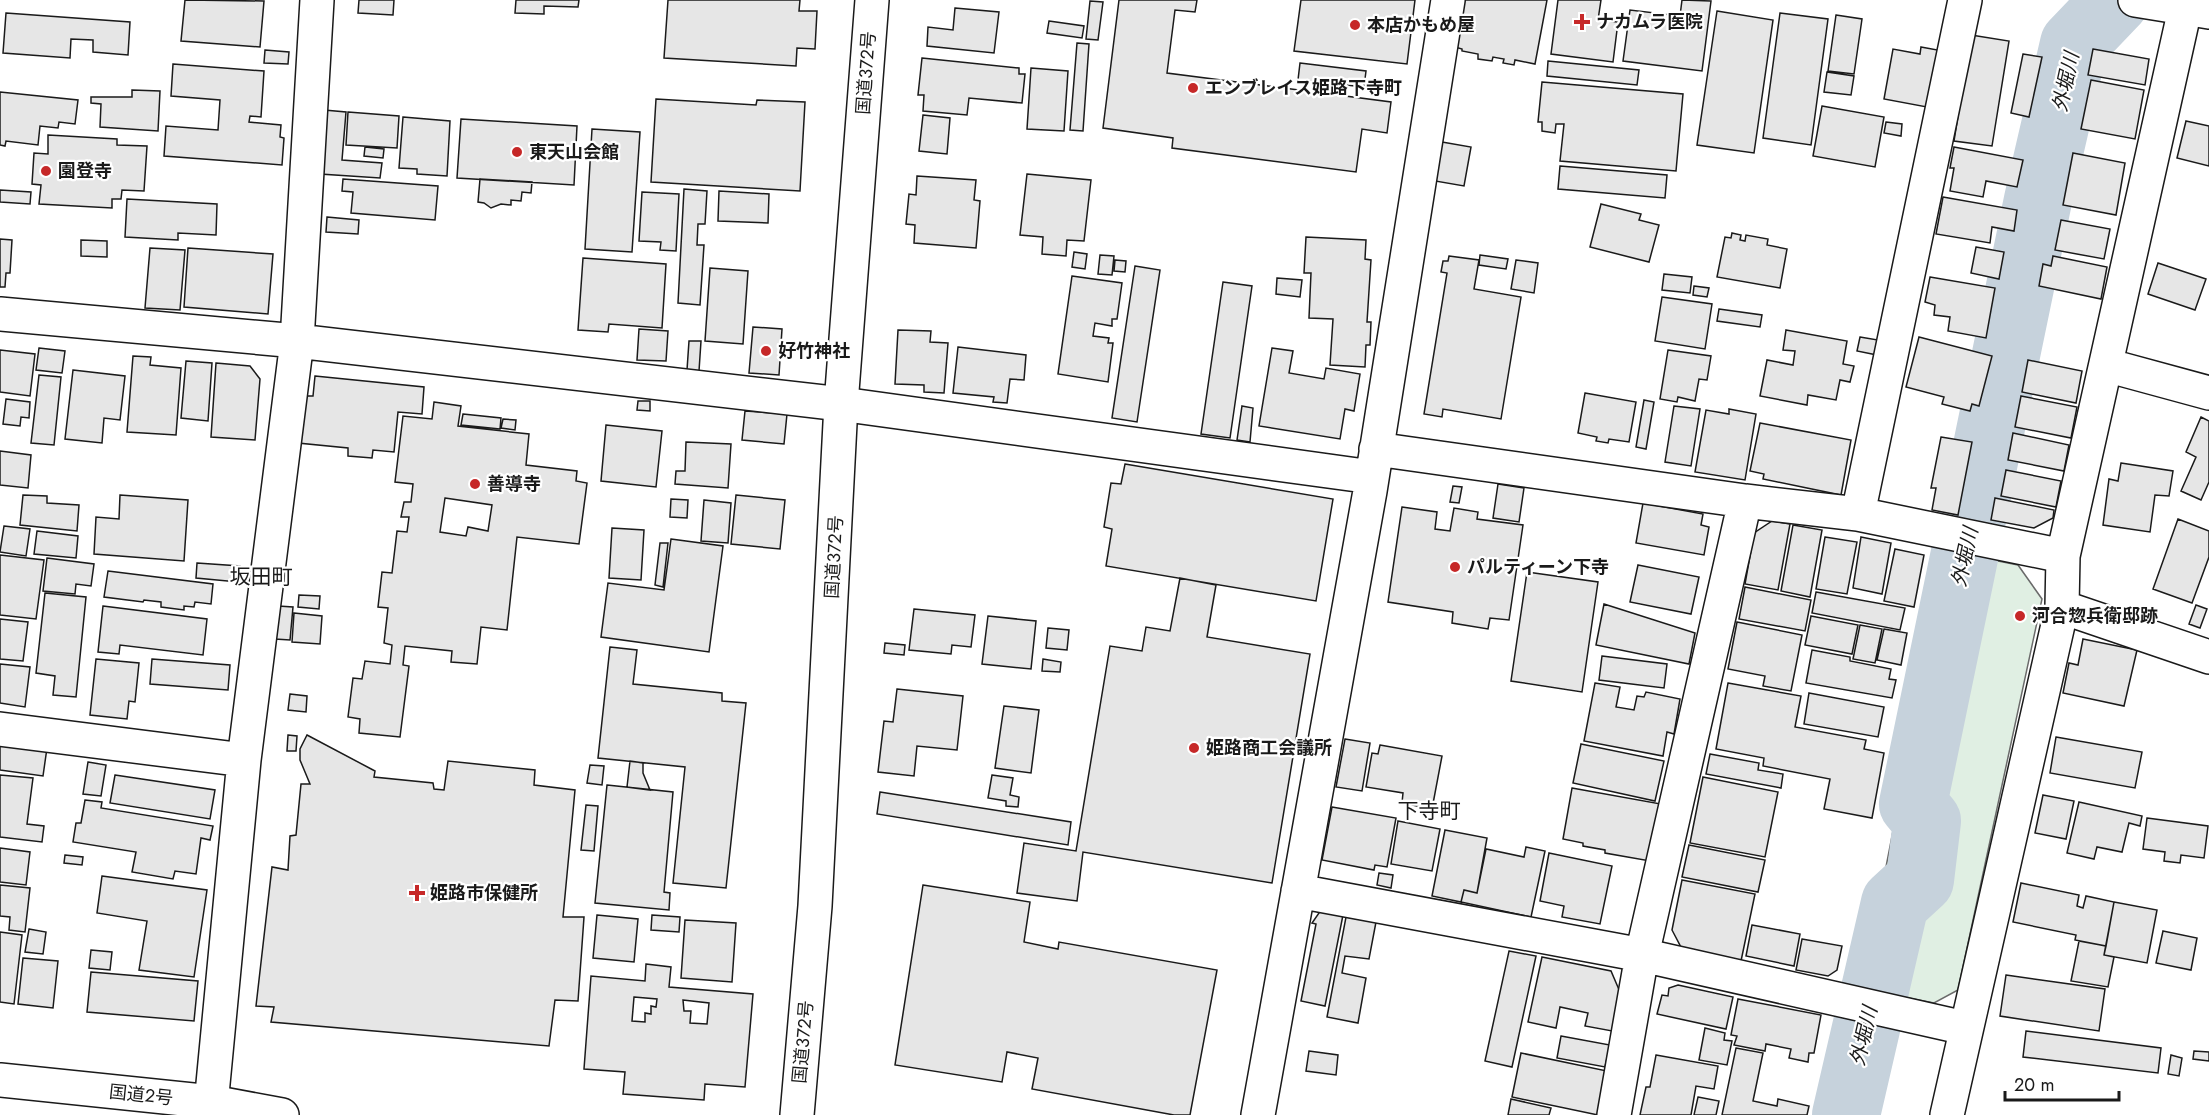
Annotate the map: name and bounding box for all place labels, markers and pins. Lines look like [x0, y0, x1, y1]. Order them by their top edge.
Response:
place label: ナカムラ医院 [1596, 9, 1703, 35]
place label: 本店かもめ屋 [1367, 12, 1475, 38]
marker: ナカムラ医院 [1573, 13, 1591, 31]
marker: 本店かもめ屋 [1348, 18, 1362, 32]
place label: エンブレイス姫路下寺町 [1205, 75, 1402, 101]
marker: エンブレイス姫路下寺町 [1186, 81, 1200, 95]
place label: 東天山会館 [529, 139, 619, 165]
marker: 東天山会館 [510, 145, 524, 159]
place label: 園登寺 [58, 158, 112, 184]
marker: 園登寺 [39, 164, 53, 178]
place label: 好竹神社 [778, 338, 850, 364]
marker: 好竹神社 [759, 344, 773, 358]
place label: 善導寺 [487, 471, 541, 497]
marker: 善導寺 [468, 477, 482, 491]
place label: パルティーン下寺 [1467, 554, 1609, 580]
marker: パルティーン下寺 [1448, 560, 1462, 574]
place label: 河合惣兵衛邸跡 [2032, 603, 2158, 629]
marker: 河合惣兵衛邸跡 [2013, 609, 2027, 623]
place label: 姫路商工会議所 [1206, 735, 1332, 761]
marker: 姫路商工会議所 [1187, 741, 1201, 755]
place label: 姫路市保健所 [430, 880, 538, 906]
marker: 姫路市保健所 [408, 884, 426, 902]

